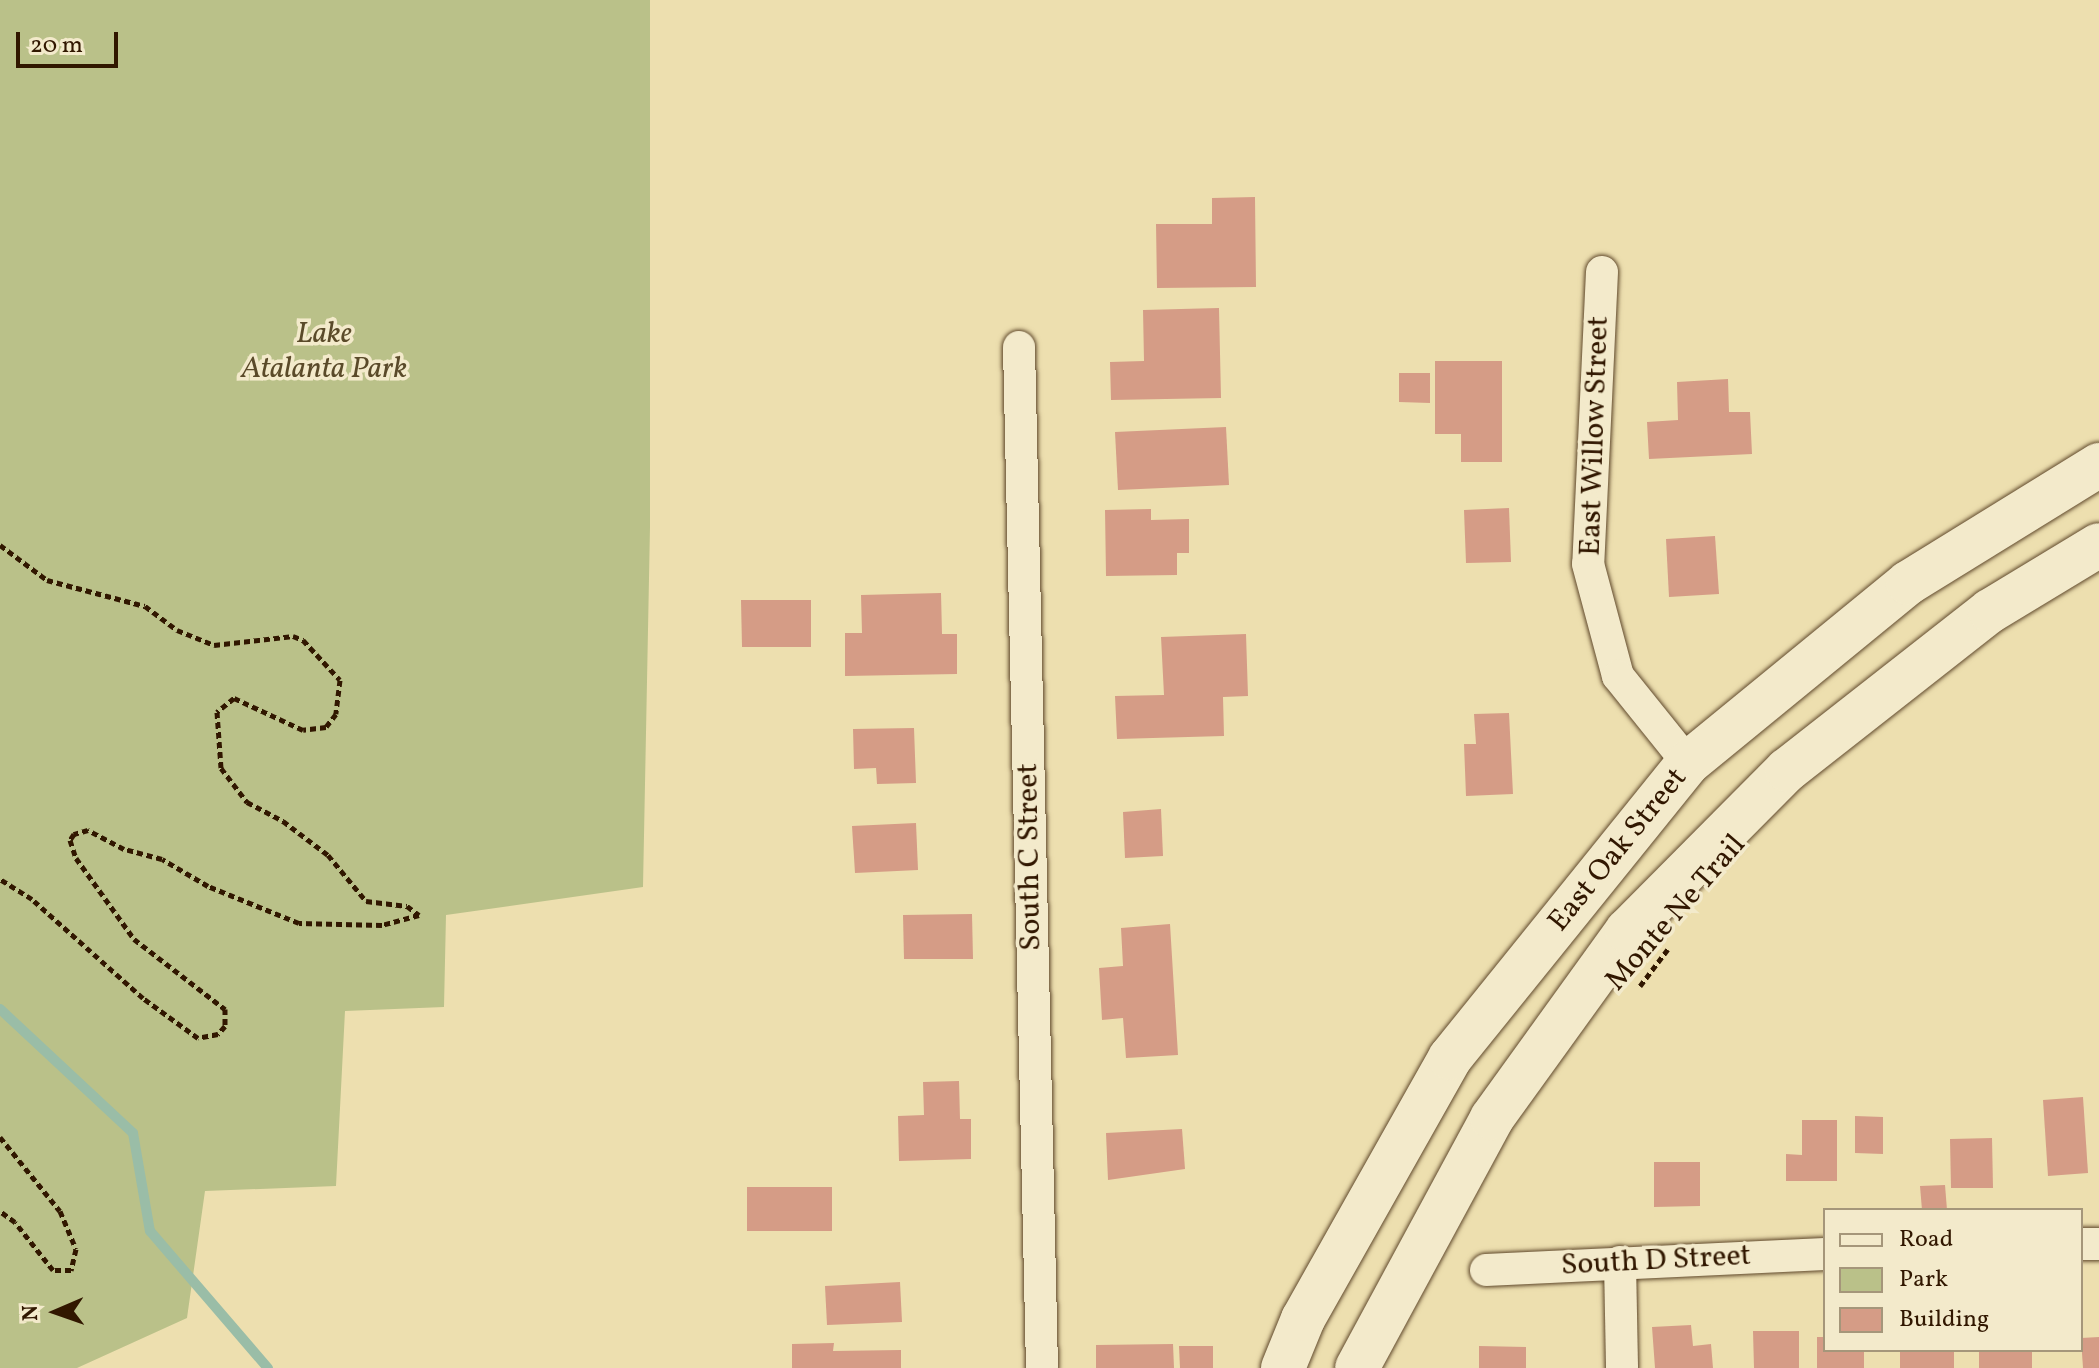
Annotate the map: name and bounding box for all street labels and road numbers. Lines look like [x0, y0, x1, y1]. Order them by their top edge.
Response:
street label: East Willow Street [1573, 314, 1617, 558]
street label: East Oak Street [1541, 761, 1695, 939]
street label: South C Street [1010, 763, 1050, 951]
street label: Monte Ne Trail [1598, 827, 1754, 999]
street label: South D Street [1560, 1238, 1752, 1284]

